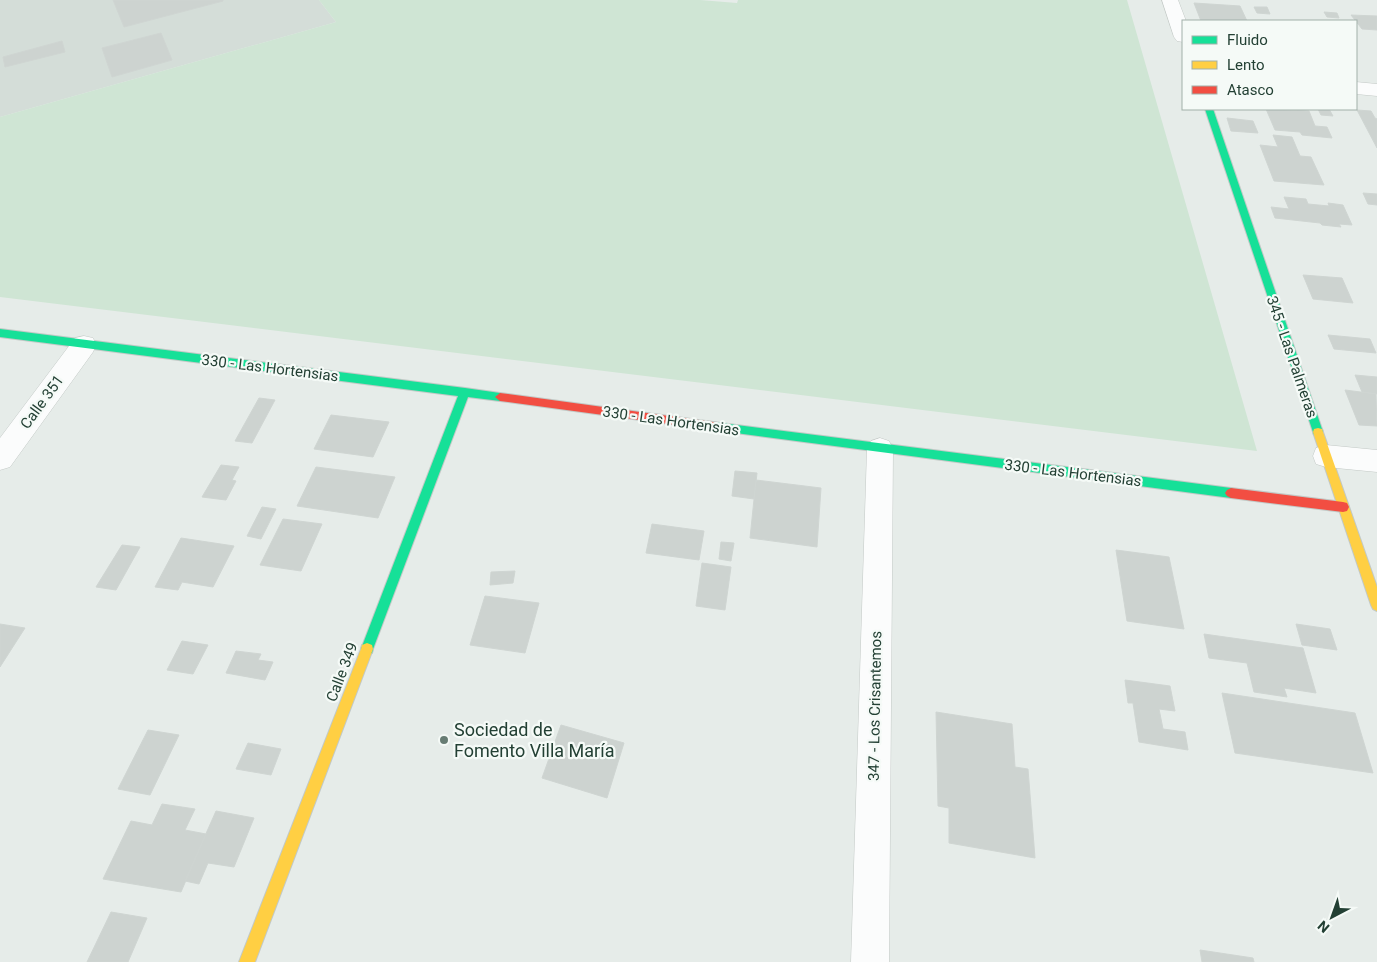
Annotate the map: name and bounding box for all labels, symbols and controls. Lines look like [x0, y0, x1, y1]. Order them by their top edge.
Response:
legend [1182, 20, 1357, 110]
text: Fluido [1227, 31, 1268, 49]
text: Lento [1227, 56, 1265, 74]
text: Atasco [1227, 81, 1274, 99]
street label: 345 - Las Palmeras [1263, 294, 1321, 420]
street label: 330 - Las Hortensias [201, 351, 339, 385]
street label: Calle 351 [16, 372, 68, 432]
street label: 330 - Las Hortensias [602, 403, 740, 439]
street label: 330 - Las Hortensias [1004, 456, 1142, 490]
street label: 347 - Los Crisantemos [865, 631, 885, 781]
street label: Calle 349 [322, 640, 362, 704]
place label: Sociedad de Fomento Villa María [454, 719, 614, 761]
marker: Sociedad de Fomento Villa María [438, 734, 450, 746]
north arrow [1307, 892, 1357, 942]
text: N [1314, 918, 1332, 936]

